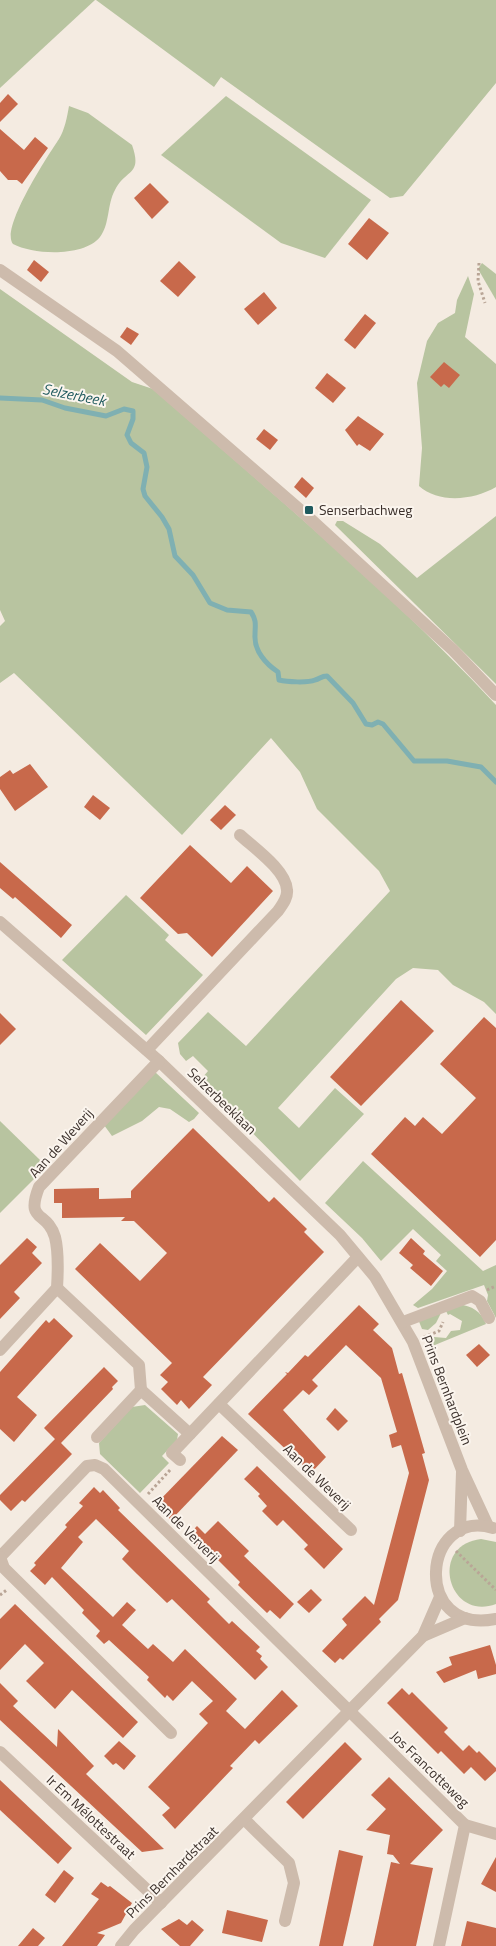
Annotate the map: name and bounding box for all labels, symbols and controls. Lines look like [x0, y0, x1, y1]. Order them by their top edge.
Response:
water label: Selzerbeek [41, 377, 110, 412]
place label: Senserbachweg [319, 499, 412, 520]
marker: Senserbachweg [303, 504, 315, 516]
street label: Selzerbeeklaan [183, 1062, 262, 1139]
street label: Aan de Weverij [24, 1103, 98, 1182]
street label: Prins Bernhardplein [417, 1332, 478, 1448]
street label: Aan de Weverij [279, 1439, 356, 1514]
street label: Aan de Ververij [148, 1490, 225, 1567]
street label: Jos Francotteweg [386, 1726, 474, 1812]
street label: Ir Em Mélottestraat [42, 1770, 141, 1864]
street label: Prins Bernhardstraat [121, 1821, 223, 1923]

